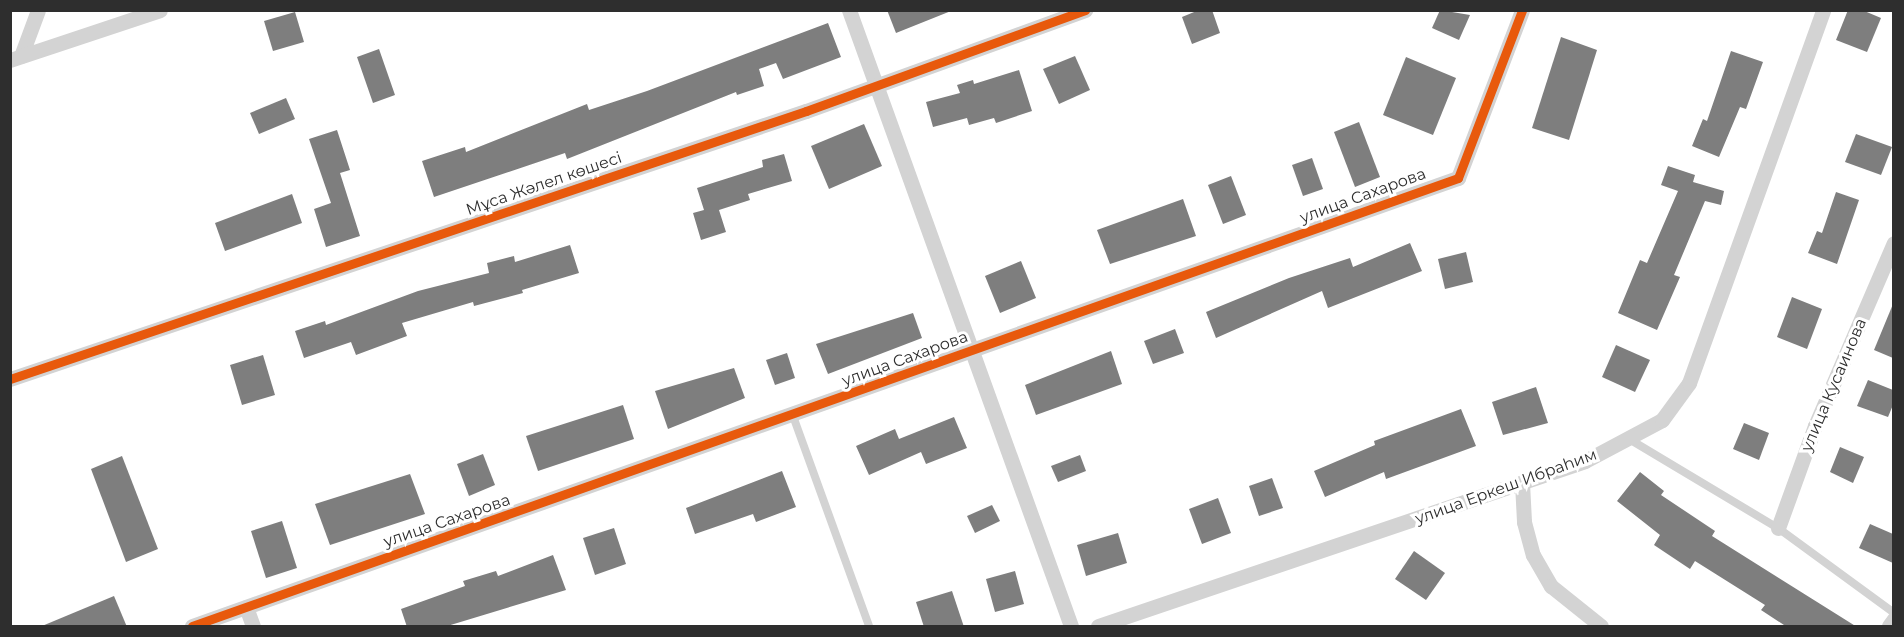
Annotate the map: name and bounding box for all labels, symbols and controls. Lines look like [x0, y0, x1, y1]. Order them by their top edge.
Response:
street label: Мұса Жәлел көшесі [464, 148, 624, 220]
street label: улица Сахарова [1297, 164, 1429, 228]
street label: улица Кусаинова [1797, 315, 1871, 455]
street label: улица Сахарова [839, 327, 971, 391]
street label: улица Еркеш Ибраһим [1413, 445, 1599, 529]
street label: улица Сахарова [381, 490, 513, 552]

